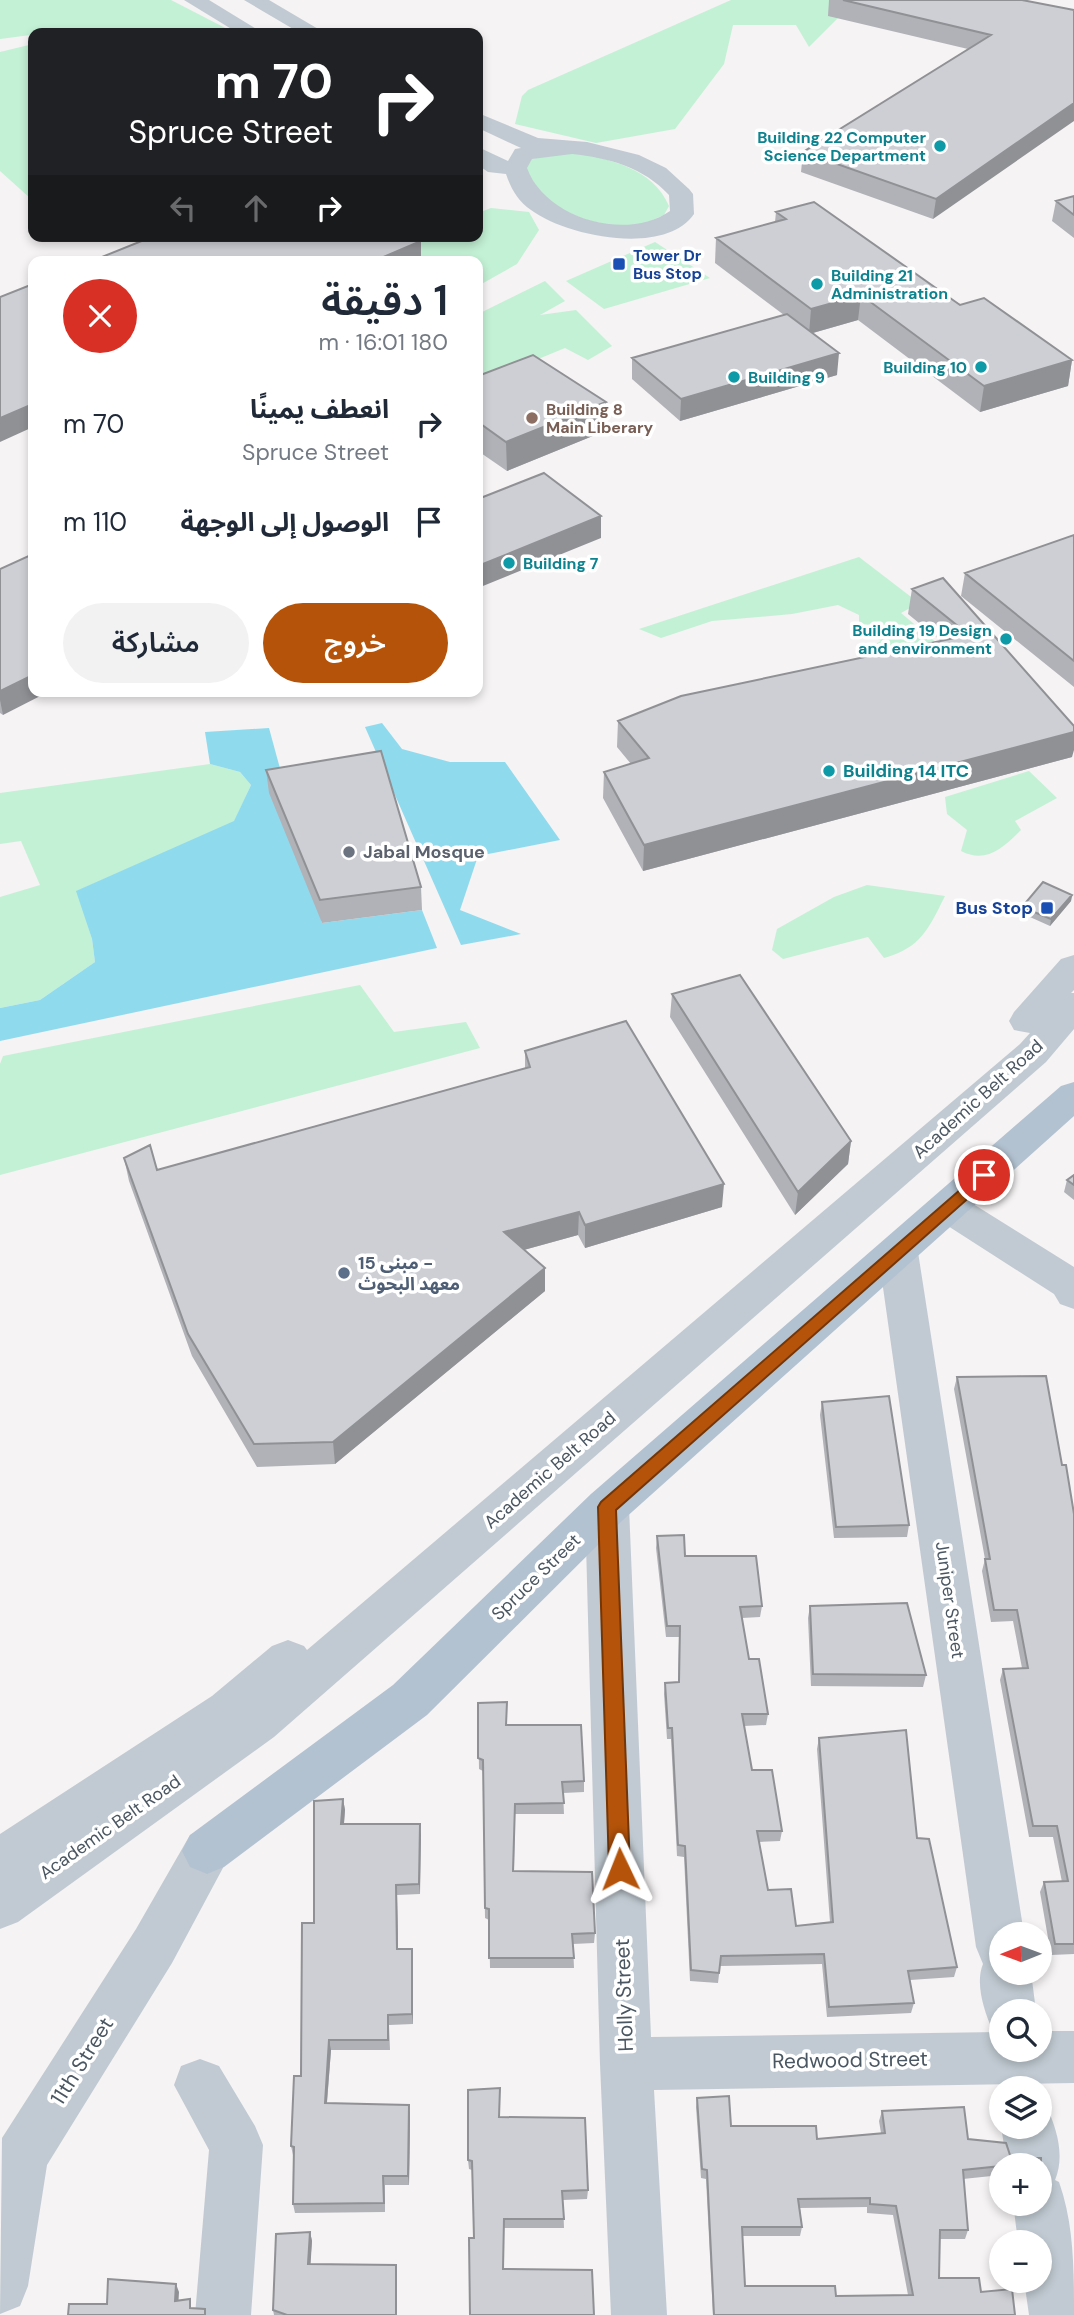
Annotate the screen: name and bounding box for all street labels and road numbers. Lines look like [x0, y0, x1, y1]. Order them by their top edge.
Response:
street label: Academic Belt Road [908, 1034, 1048, 1164]
street label: Academic Belt Road [479, 1406, 621, 1534]
street label: Spruce Street [486, 1528, 586, 1626]
street label: Juniper Street [930, 1540, 970, 1660]
street label: Academic Belt Road [35, 1769, 185, 1885]
street label: Holly Street [608, 1938, 640, 2052]
street label: 11th Street [44, 2012, 120, 2110]
street label: Redwood Street [772, 2045, 928, 2075]

